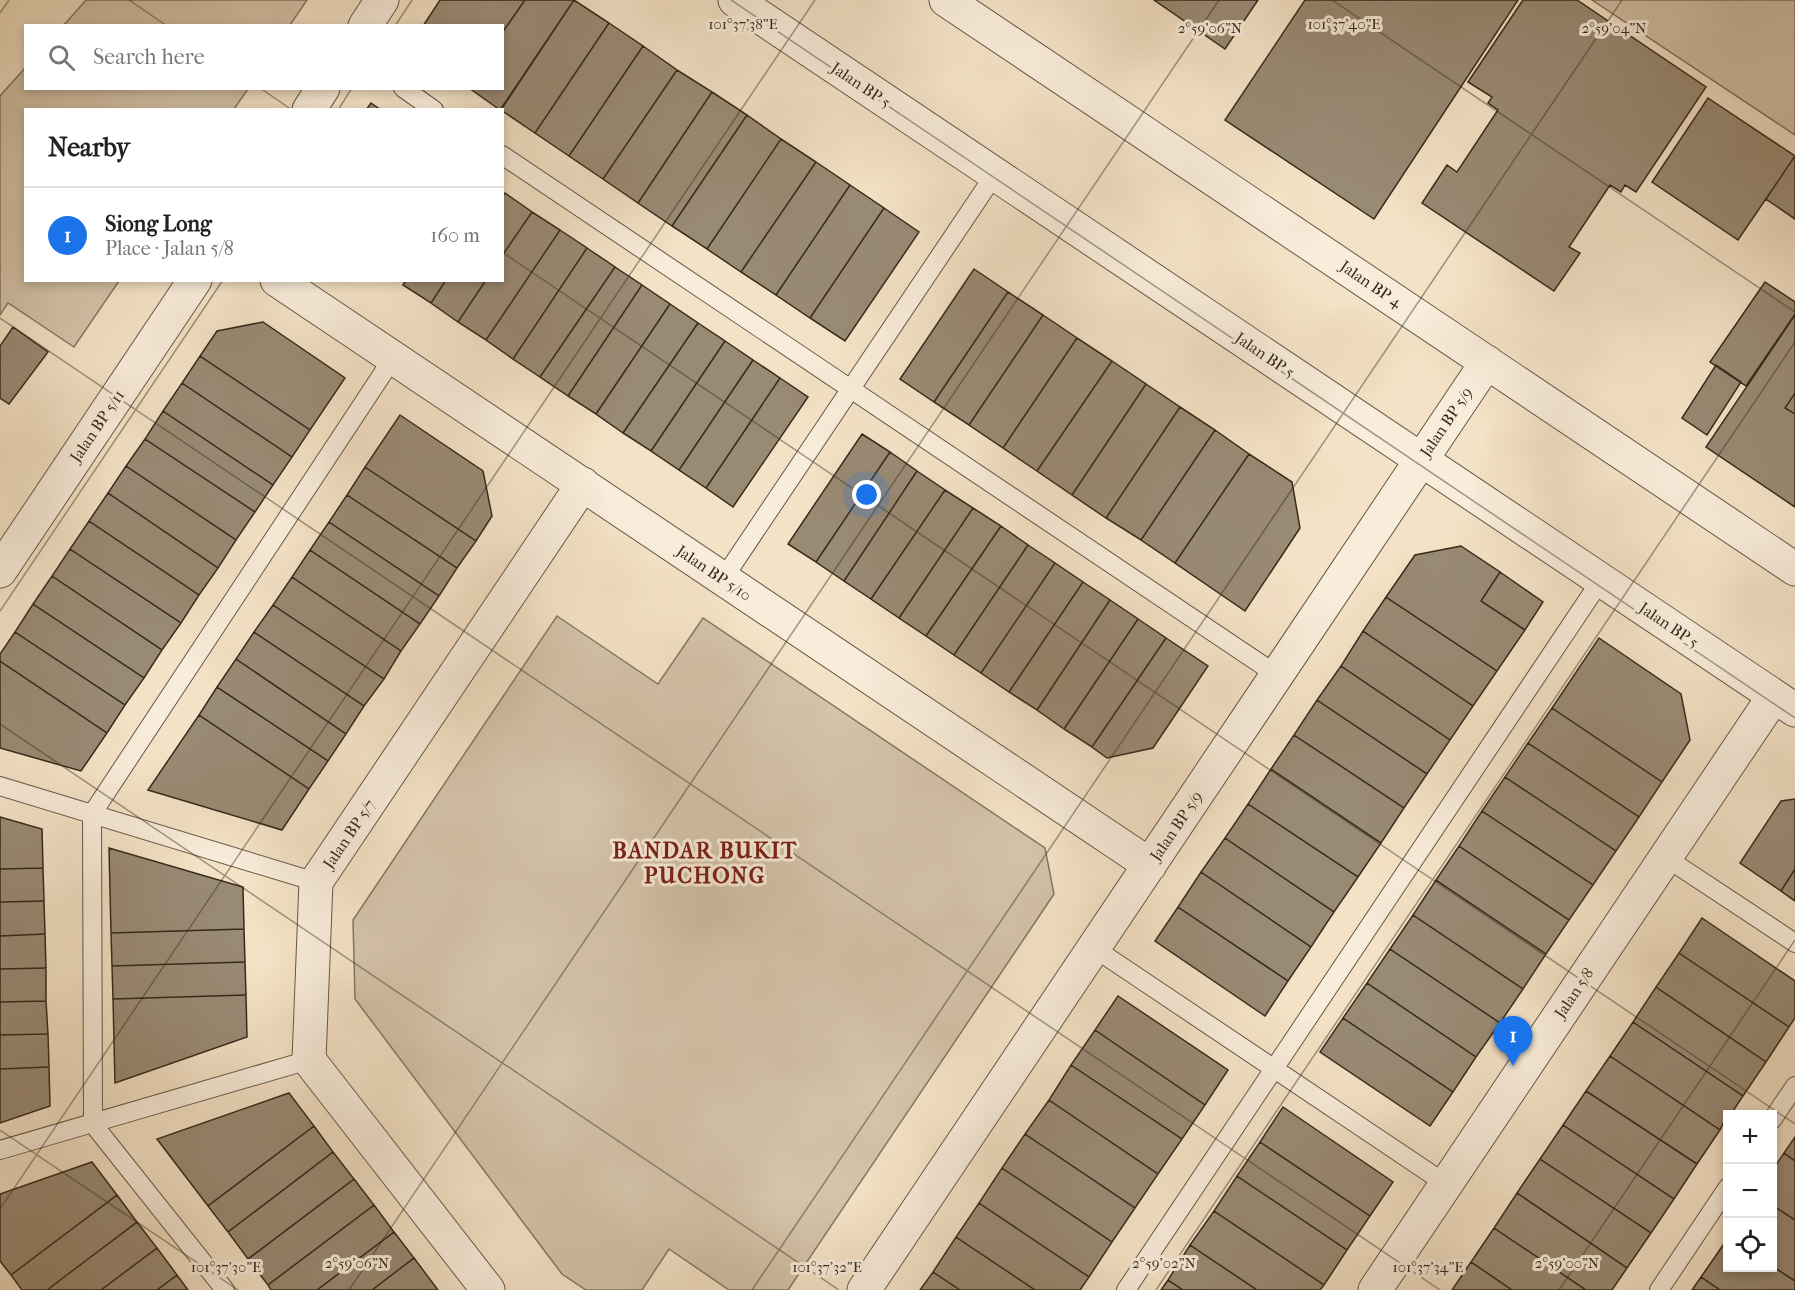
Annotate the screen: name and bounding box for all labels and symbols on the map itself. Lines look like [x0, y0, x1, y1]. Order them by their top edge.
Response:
text: 101°37'38"E [708, 15, 778, 33]
text: 101°37'40"E [1307, 15, 1381, 33]
text: 2°59'06"N [1178, 19, 1243, 37]
text: 2°59'04"N [1582, 19, 1647, 37]
street label: Jalan BP 5 [826, 57, 895, 112]
street label: Jalan BP 4 [1335, 255, 1406, 312]
street label: Jalan BP 5 [1230, 327, 1299, 382]
street label: Jalan BP 5/9 [1415, 383, 1476, 462]
street label: Jalan BP 5/11 [65, 386, 128, 467]
your location [852, 480, 881, 509]
street label: Jalan BP 5/10 [671, 540, 755, 605]
street label: Jalan BP 5 [1634, 597, 1703, 652]
street label: Jalan BP 5/9 [1145, 787, 1206, 866]
street label: Jalan BP 5/7 [318, 795, 379, 874]
district label: BANDAR BUKIT PUCHONG [612, 838, 798, 889]
street label: Jalan 5/8 [1549, 964, 1598, 1023]
pin: 1 [1494, 1016, 1532, 1066]
text: 2°59'06"N [325, 1254, 390, 1272]
text: 2°59'02"N [1132, 1254, 1197, 1272]
text: 2°59'00"N [1535, 1254, 1600, 1272]
text: 101°37'30"E [191, 1258, 261, 1276]
text: 101°37'32"E [792, 1258, 862, 1276]
text: 101°37'34"E [1393, 1258, 1463, 1276]

